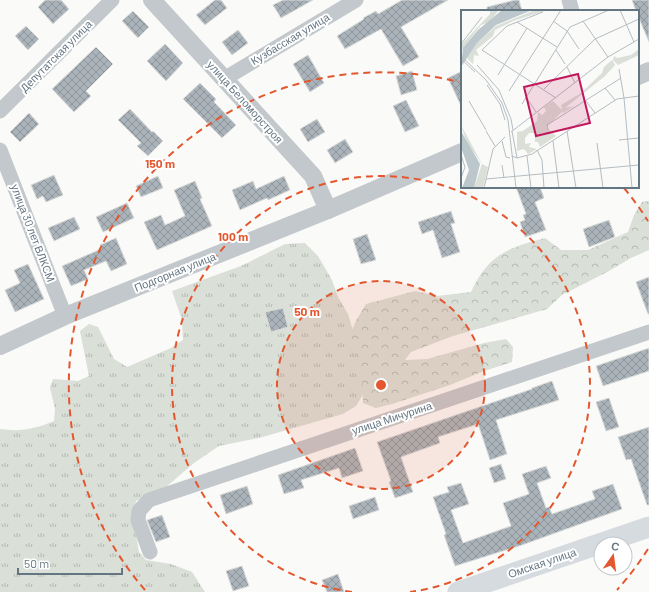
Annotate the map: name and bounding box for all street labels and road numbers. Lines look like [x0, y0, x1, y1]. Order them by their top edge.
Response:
street label: Кузбасская улица [248, 9, 332, 67]
street label: Депутатская улица [17, 17, 95, 94]
street label: улица Беломорстроя [205, 58, 286, 146]
street label: улица 30 лет ВЛКСМ [9, 182, 58, 284]
street label: Подгорная улица [132, 249, 218, 294]
street label: улица Мичурина [350, 398, 434, 437]
street label: Омская улица [506, 545, 578, 580]

